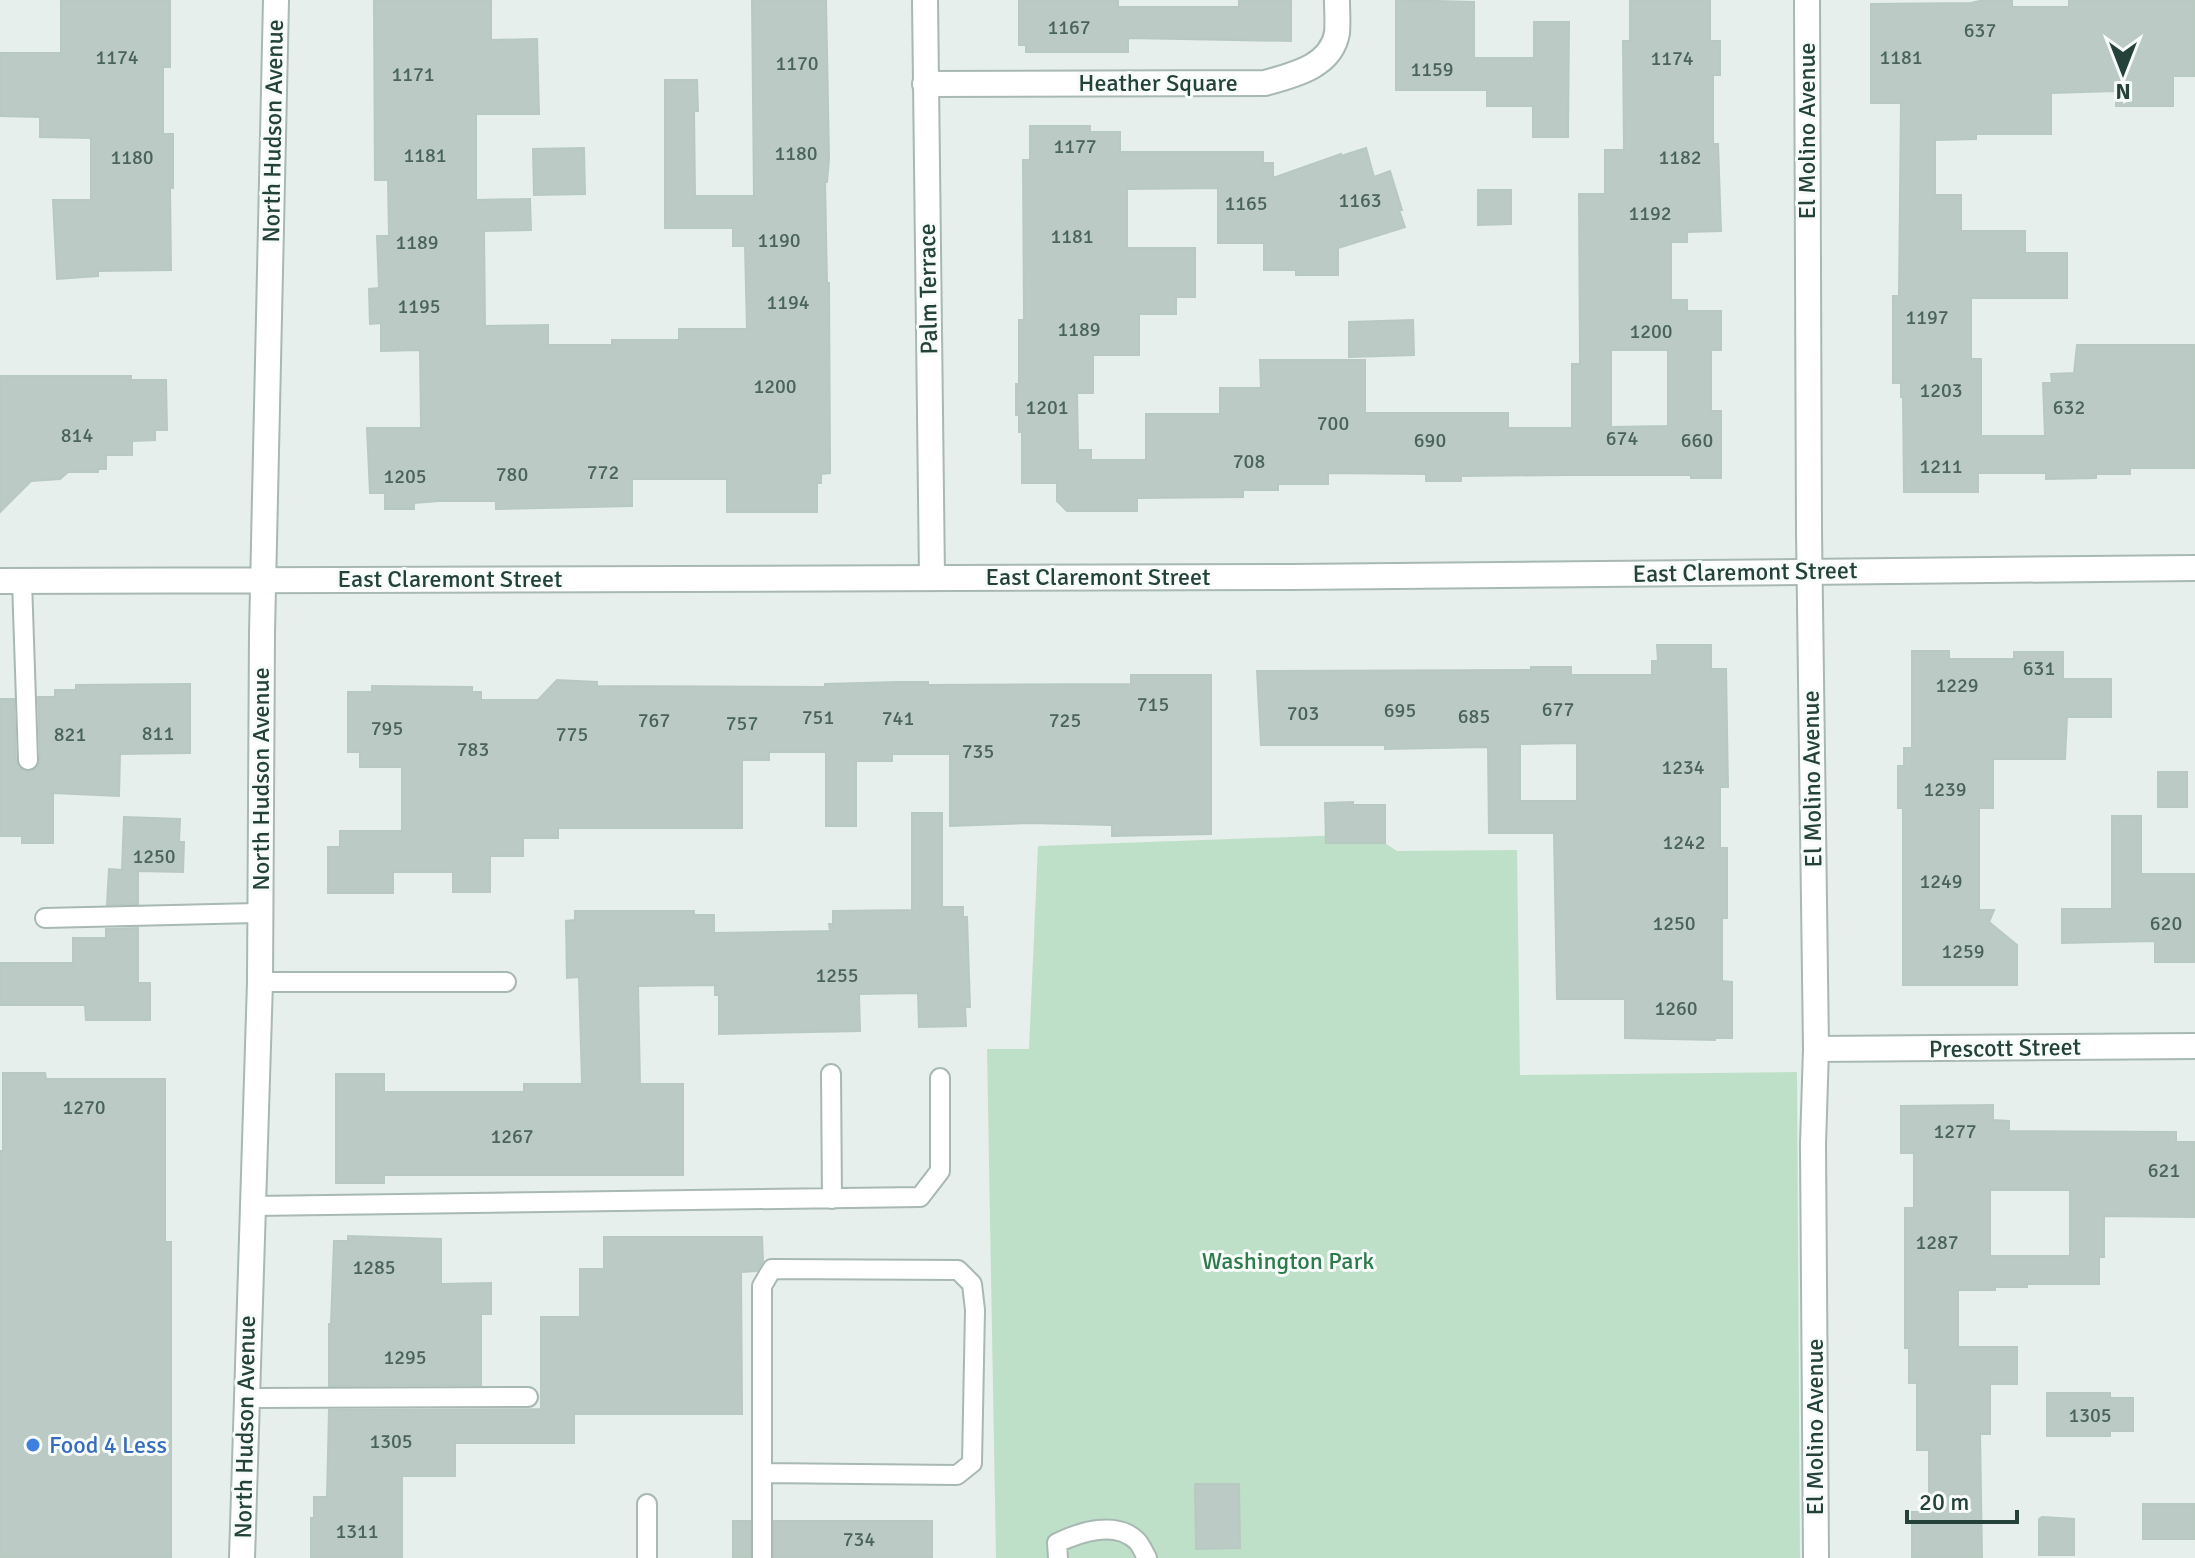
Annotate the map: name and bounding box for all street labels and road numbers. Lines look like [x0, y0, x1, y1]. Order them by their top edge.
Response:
street label: North Hudson Avenue [256, 19, 290, 243]
street label: El Molino Avenue [1792, 42, 1822, 220]
street label: Heather Square [1078, 68, 1238, 98]
street label: Palm Terrace [912, 223, 944, 355]
street label: East Claremont Street [1632, 555, 1858, 589]
street label: East Claremont Street [986, 562, 1210, 592]
street label: East Claremont Street [338, 564, 562, 594]
street label: North Hudson Avenue [246, 667, 276, 891]
street label: El Molino Avenue [1795, 690, 1829, 868]
street label: Prescott Street [1929, 1032, 2081, 1064]
street label: North Hudson Avenue [228, 1315, 262, 1539]
street label: El Molino Avenue [1800, 1338, 1830, 1516]

